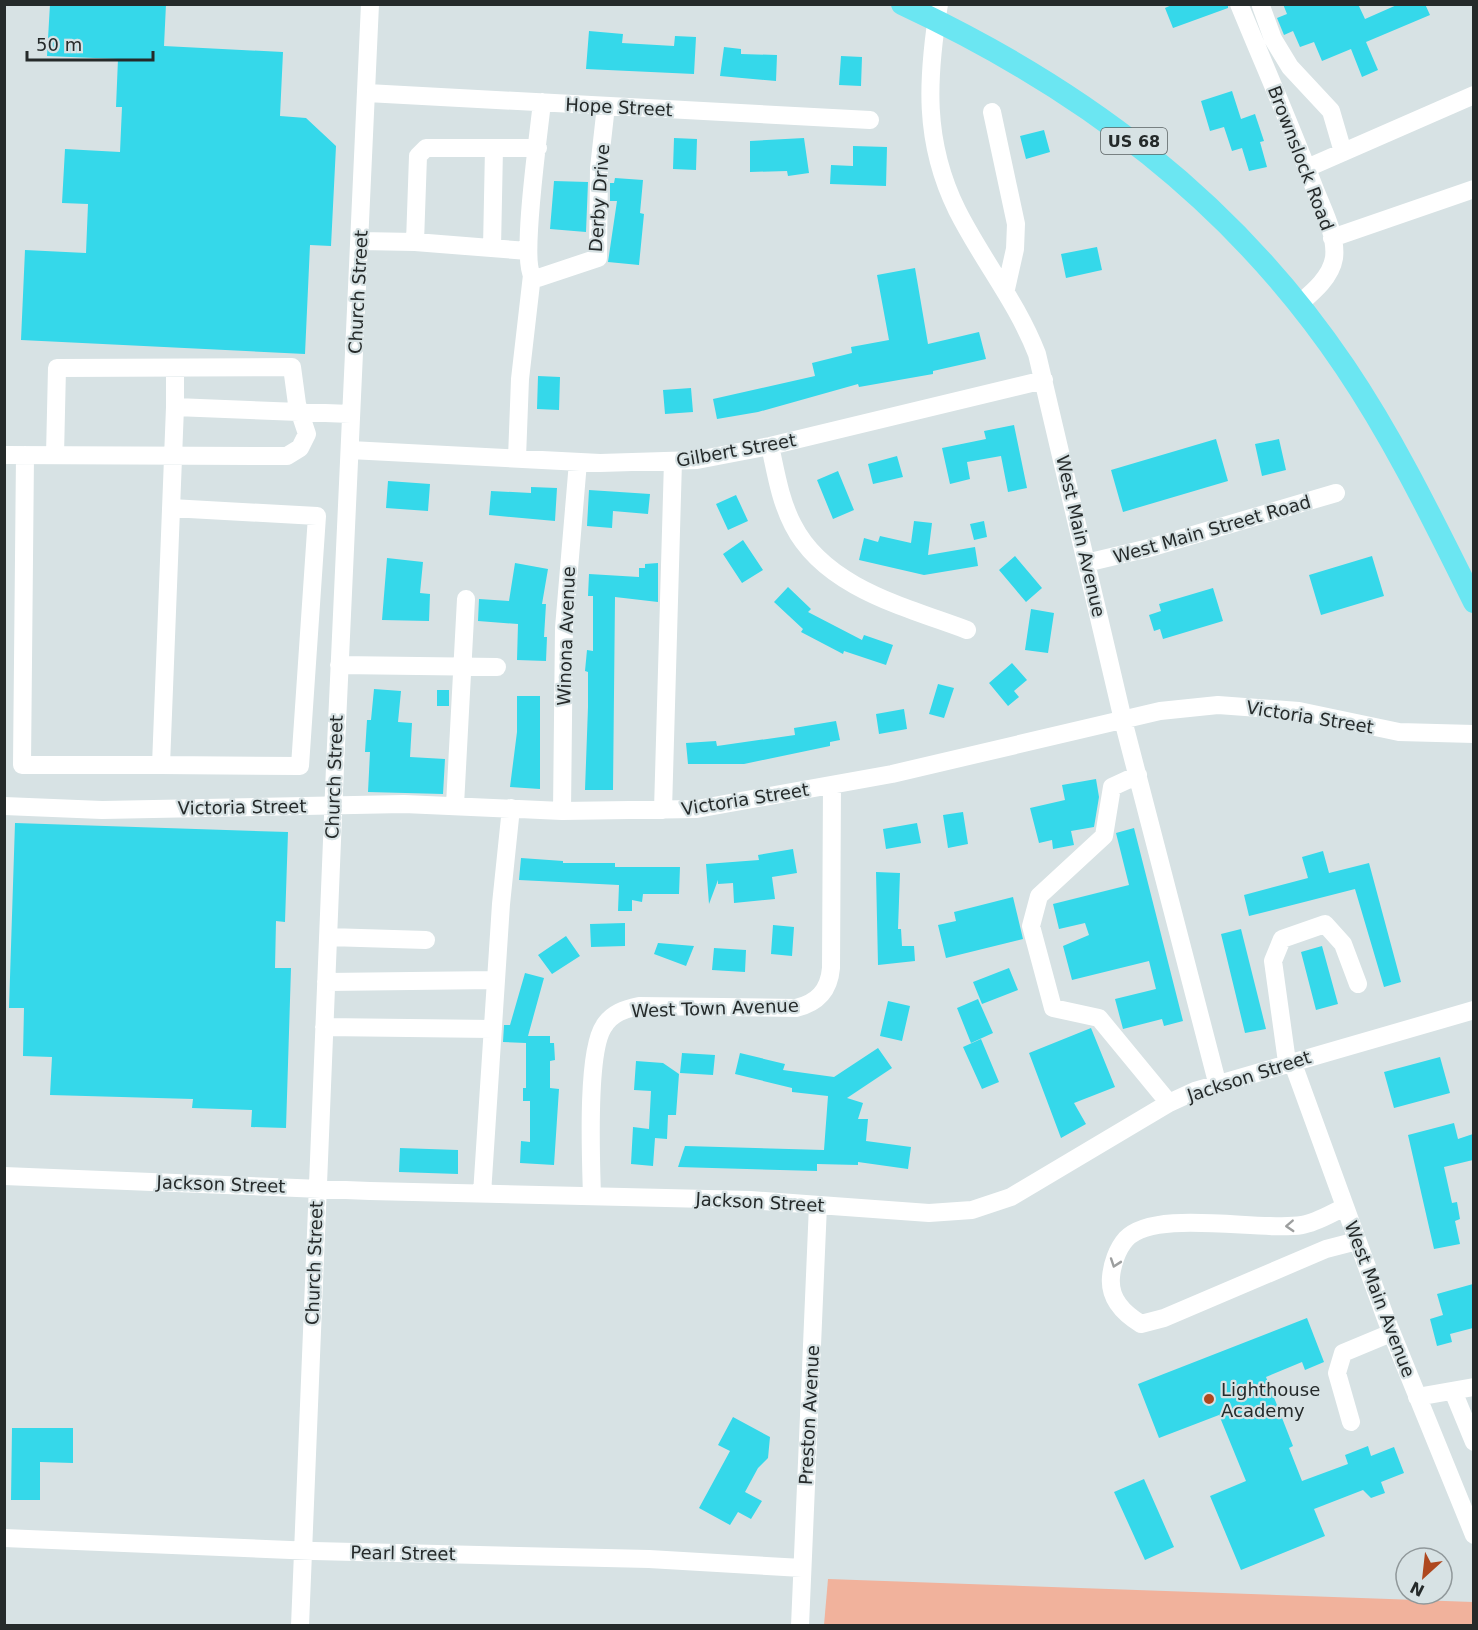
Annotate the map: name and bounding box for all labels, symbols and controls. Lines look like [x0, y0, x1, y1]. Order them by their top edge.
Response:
scale bar [27, 24, 153, 62]
text: 50 m [36, 34, 82, 55]
street label: Brownslock Road [1264, 83, 1338, 233]
street label: Hope Street [565, 94, 673, 120]
road number: US 68 [1101, 128, 1167, 154]
street label: Derby Drive [585, 143, 613, 253]
street label: Church Street [344, 229, 372, 355]
street label: Gilbert Street [674, 429, 798, 471]
street label: West Main Avenue [1052, 453, 1110, 619]
street label: West Main Street Road [1111, 491, 1313, 567]
street label: Winona Avenue [553, 566, 579, 706]
street label: Victoria Street [1245, 697, 1375, 737]
street label: Church Street [321, 715, 347, 839]
street label: Victoria Street [680, 779, 810, 819]
street label: Victoria Street [177, 795, 307, 819]
street label: West Town Avenue [631, 995, 799, 1021]
street label: Jackson Street [1184, 1046, 1314, 1106]
street label: Jackson Street [155, 1171, 286, 1197]
street label: Jackson Street [694, 1188, 825, 1216]
street label: Church Street [301, 1201, 327, 1325]
street label: West Main Avenue [1341, 1218, 1419, 1380]
one-way arrow [1286, 1219, 1295, 1232]
one-way arrow [1109, 1258, 1122, 1268]
street label: Preston Avenue [795, 1345, 823, 1485]
place label: Lighthouse Academy [1221, 1379, 1320, 1421]
marker: Lighthouse Academy [1202, 1392, 1216, 1406]
street label: Pearl Street [350, 1542, 456, 1564]
north arrow [1394, 1546, 1454, 1606]
text: N [1407, 1577, 1428, 1600]

